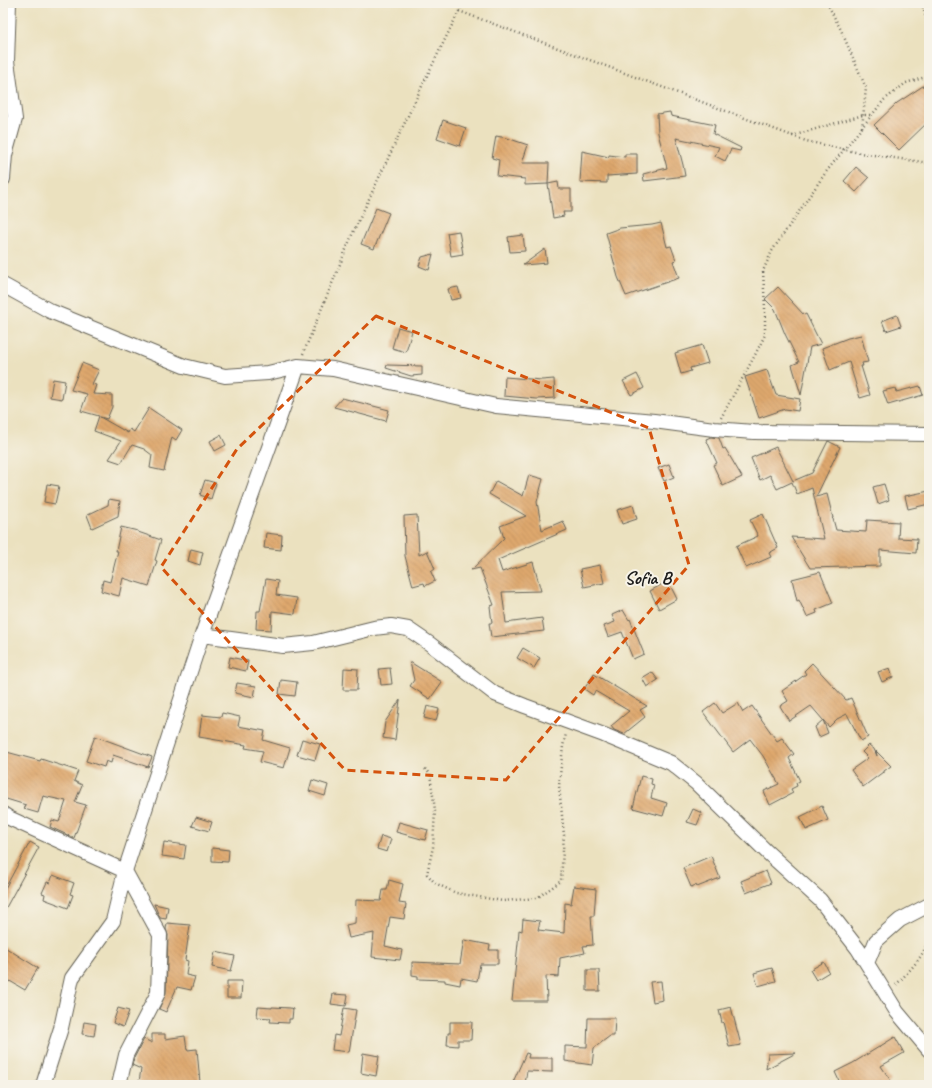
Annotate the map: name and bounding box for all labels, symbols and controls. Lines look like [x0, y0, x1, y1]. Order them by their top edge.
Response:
district label: Sofia B [624, 566, 674, 590]

